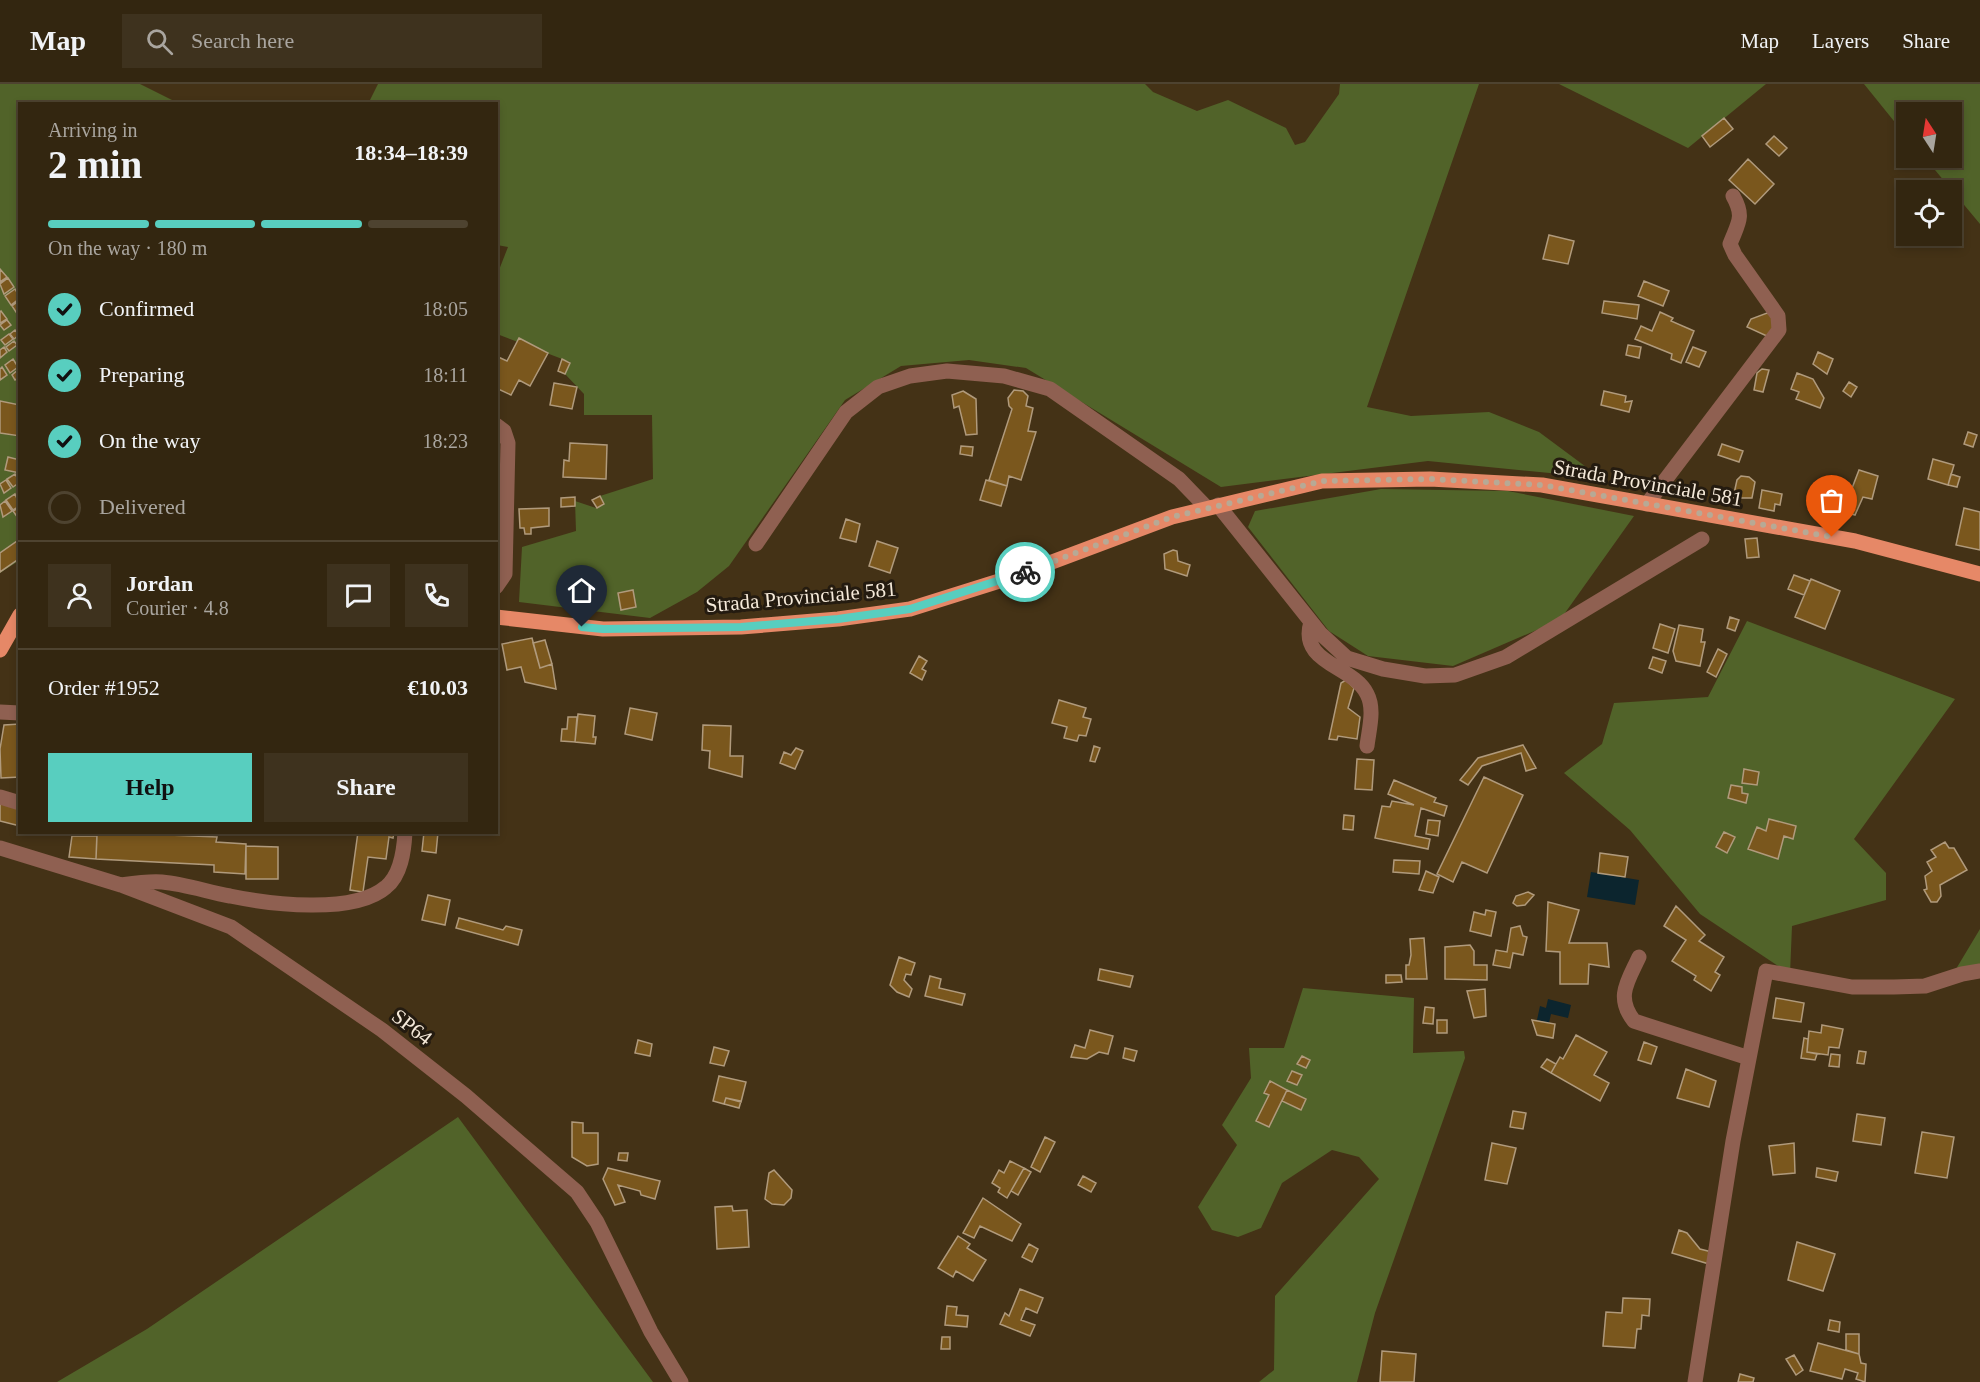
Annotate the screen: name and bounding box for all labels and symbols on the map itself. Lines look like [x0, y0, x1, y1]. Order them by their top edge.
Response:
north arrow [1896, 102, 1962, 168]
street label: Strada Provinciale 581 [1552, 455, 1744, 511]
pin [1806, 475, 1857, 537]
courier [995, 542, 1055, 602]
pin [556, 565, 607, 627]
street label: Strada Provinciale 581 [705, 577, 897, 617]
street label: SP64 [387, 1004, 437, 1050]

